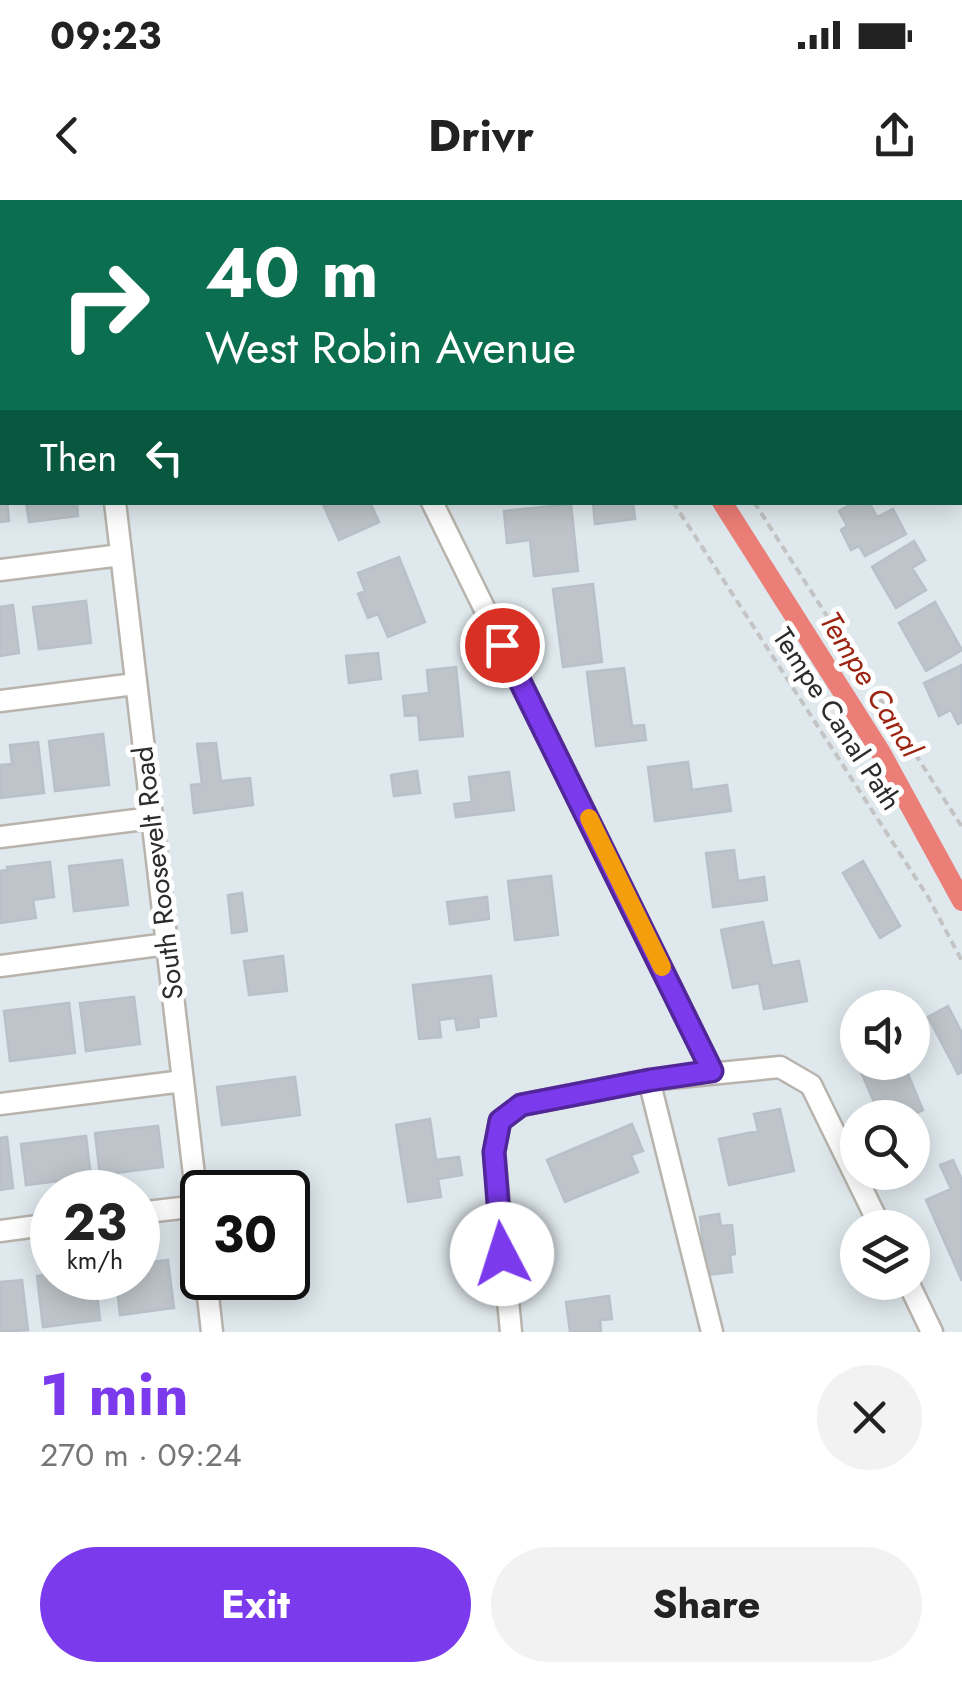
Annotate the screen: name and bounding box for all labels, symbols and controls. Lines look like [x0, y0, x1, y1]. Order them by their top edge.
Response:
text: 09:23 [50, 8, 161, 63]
text: Drivr [428, 103, 534, 168]
icon: back [40, 108, 95, 163]
icon: share [867, 108, 922, 163]
text: 40 m [205, 222, 379, 323]
icon: right [40, 240, 170, 370]
text: West Robin Avenue [205, 315, 576, 380]
text: Then [40, 430, 117, 485]
icon: left [137, 430, 192, 485]
pin [460, 603, 545, 688]
water label: Tempe Canal [809, 603, 933, 766]
icon: arrive [475, 618, 530, 673]
street label: Tempe Canal Path [763, 620, 911, 818]
street label: South Roosevelt Road [122, 744, 194, 1002]
map controls [840, 990, 930, 1300]
button: sound [840, 990, 930, 1080]
button: search [840, 1100, 930, 1190]
speed limit sign: 30 [180, 1170, 310, 1300]
text: 23 [63, 1186, 127, 1259]
position arrow [450, 1202, 554, 1306]
button: layers [840, 1210, 930, 1300]
text: km/h [67, 1242, 123, 1278]
text: 1 min [40, 1351, 189, 1438]
button: close [817, 1365, 922, 1470]
text: 270 m · 09:24 [40, 1432, 242, 1478]
button: Exit [40, 1547, 471, 1662]
button: Share [491, 1547, 922, 1662]

